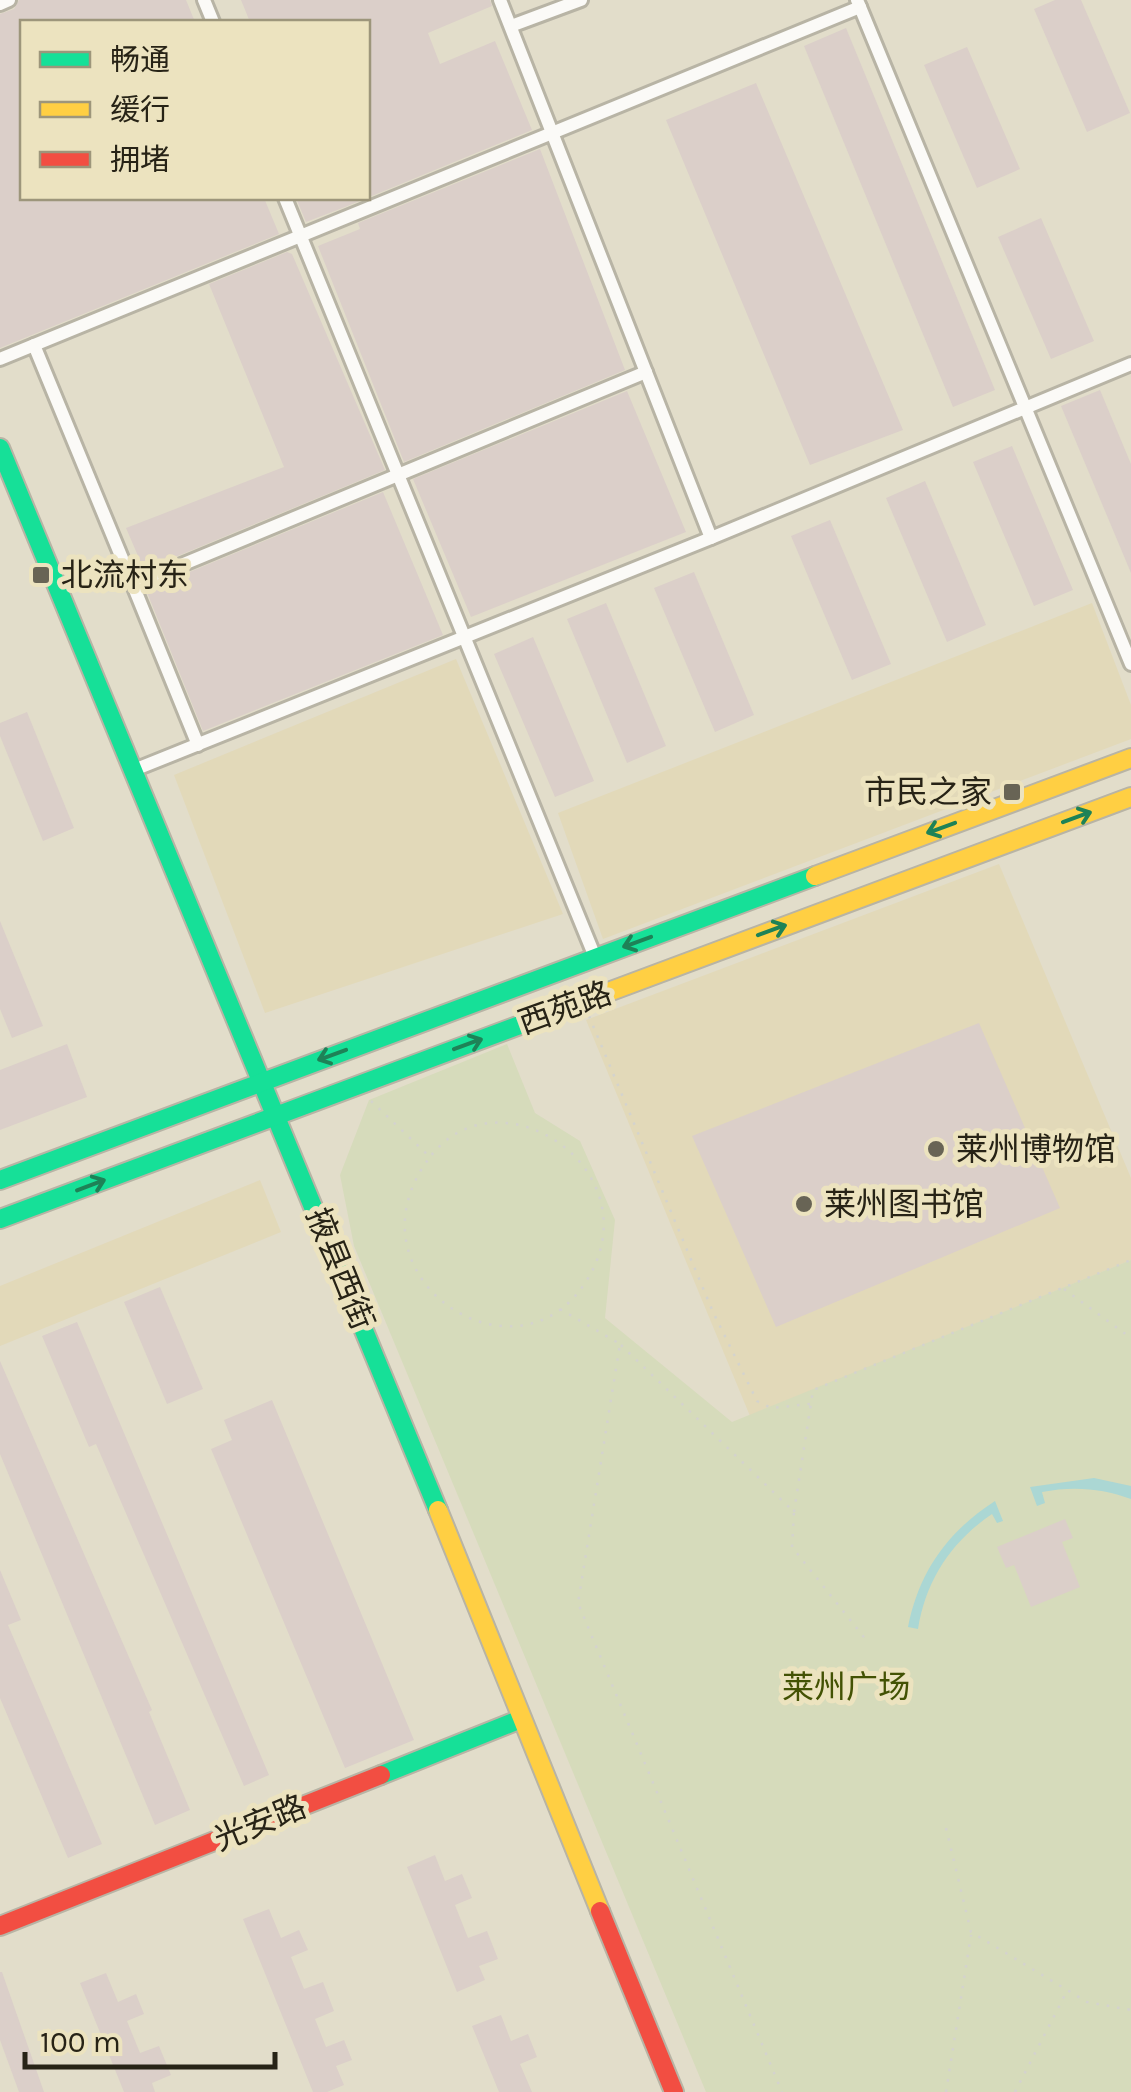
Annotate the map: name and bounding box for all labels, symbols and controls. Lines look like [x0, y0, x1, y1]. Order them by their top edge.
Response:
legend [20, 20, 370, 200]
text: 畅通 [110, 42, 170, 78]
text: 缓行 [110, 92, 170, 128]
text: 拥堵 [110, 142, 170, 178]
place label: 北流村东 [61, 557, 189, 594]
marker: 北流村东 [30, 564, 52, 586]
place label: 市民之家 [864, 774, 992, 811]
marker: 市民之家 [1001, 781, 1023, 803]
one-way arrow [1060, 807, 1091, 825]
one-way arrow [927, 820, 958, 838]
one-way arrow [757, 920, 787, 938]
one-way arrow [622, 934, 653, 952]
street label: 西苑路 [514, 974, 616, 1042]
one-way arrow [451, 1034, 482, 1052]
one-way arrow [318, 1047, 349, 1065]
place label: 莱州博物馆 [956, 1131, 1116, 1168]
marker: 莱州博物馆 [925, 1138, 947, 1160]
one-way arrow [75, 1175, 106, 1193]
place label: 莱州图书馆 [824, 1186, 984, 1223]
marker: 莱州图书馆 [793, 1193, 815, 1215]
street label: 掖县西街 [299, 1203, 381, 1335]
park label: 莱州广场 [782, 1669, 910, 1706]
street label: 光安路 [209, 1788, 311, 1858]
scale bar [25, 2007, 275, 2069]
text: 100 m [40, 2024, 121, 2060]

